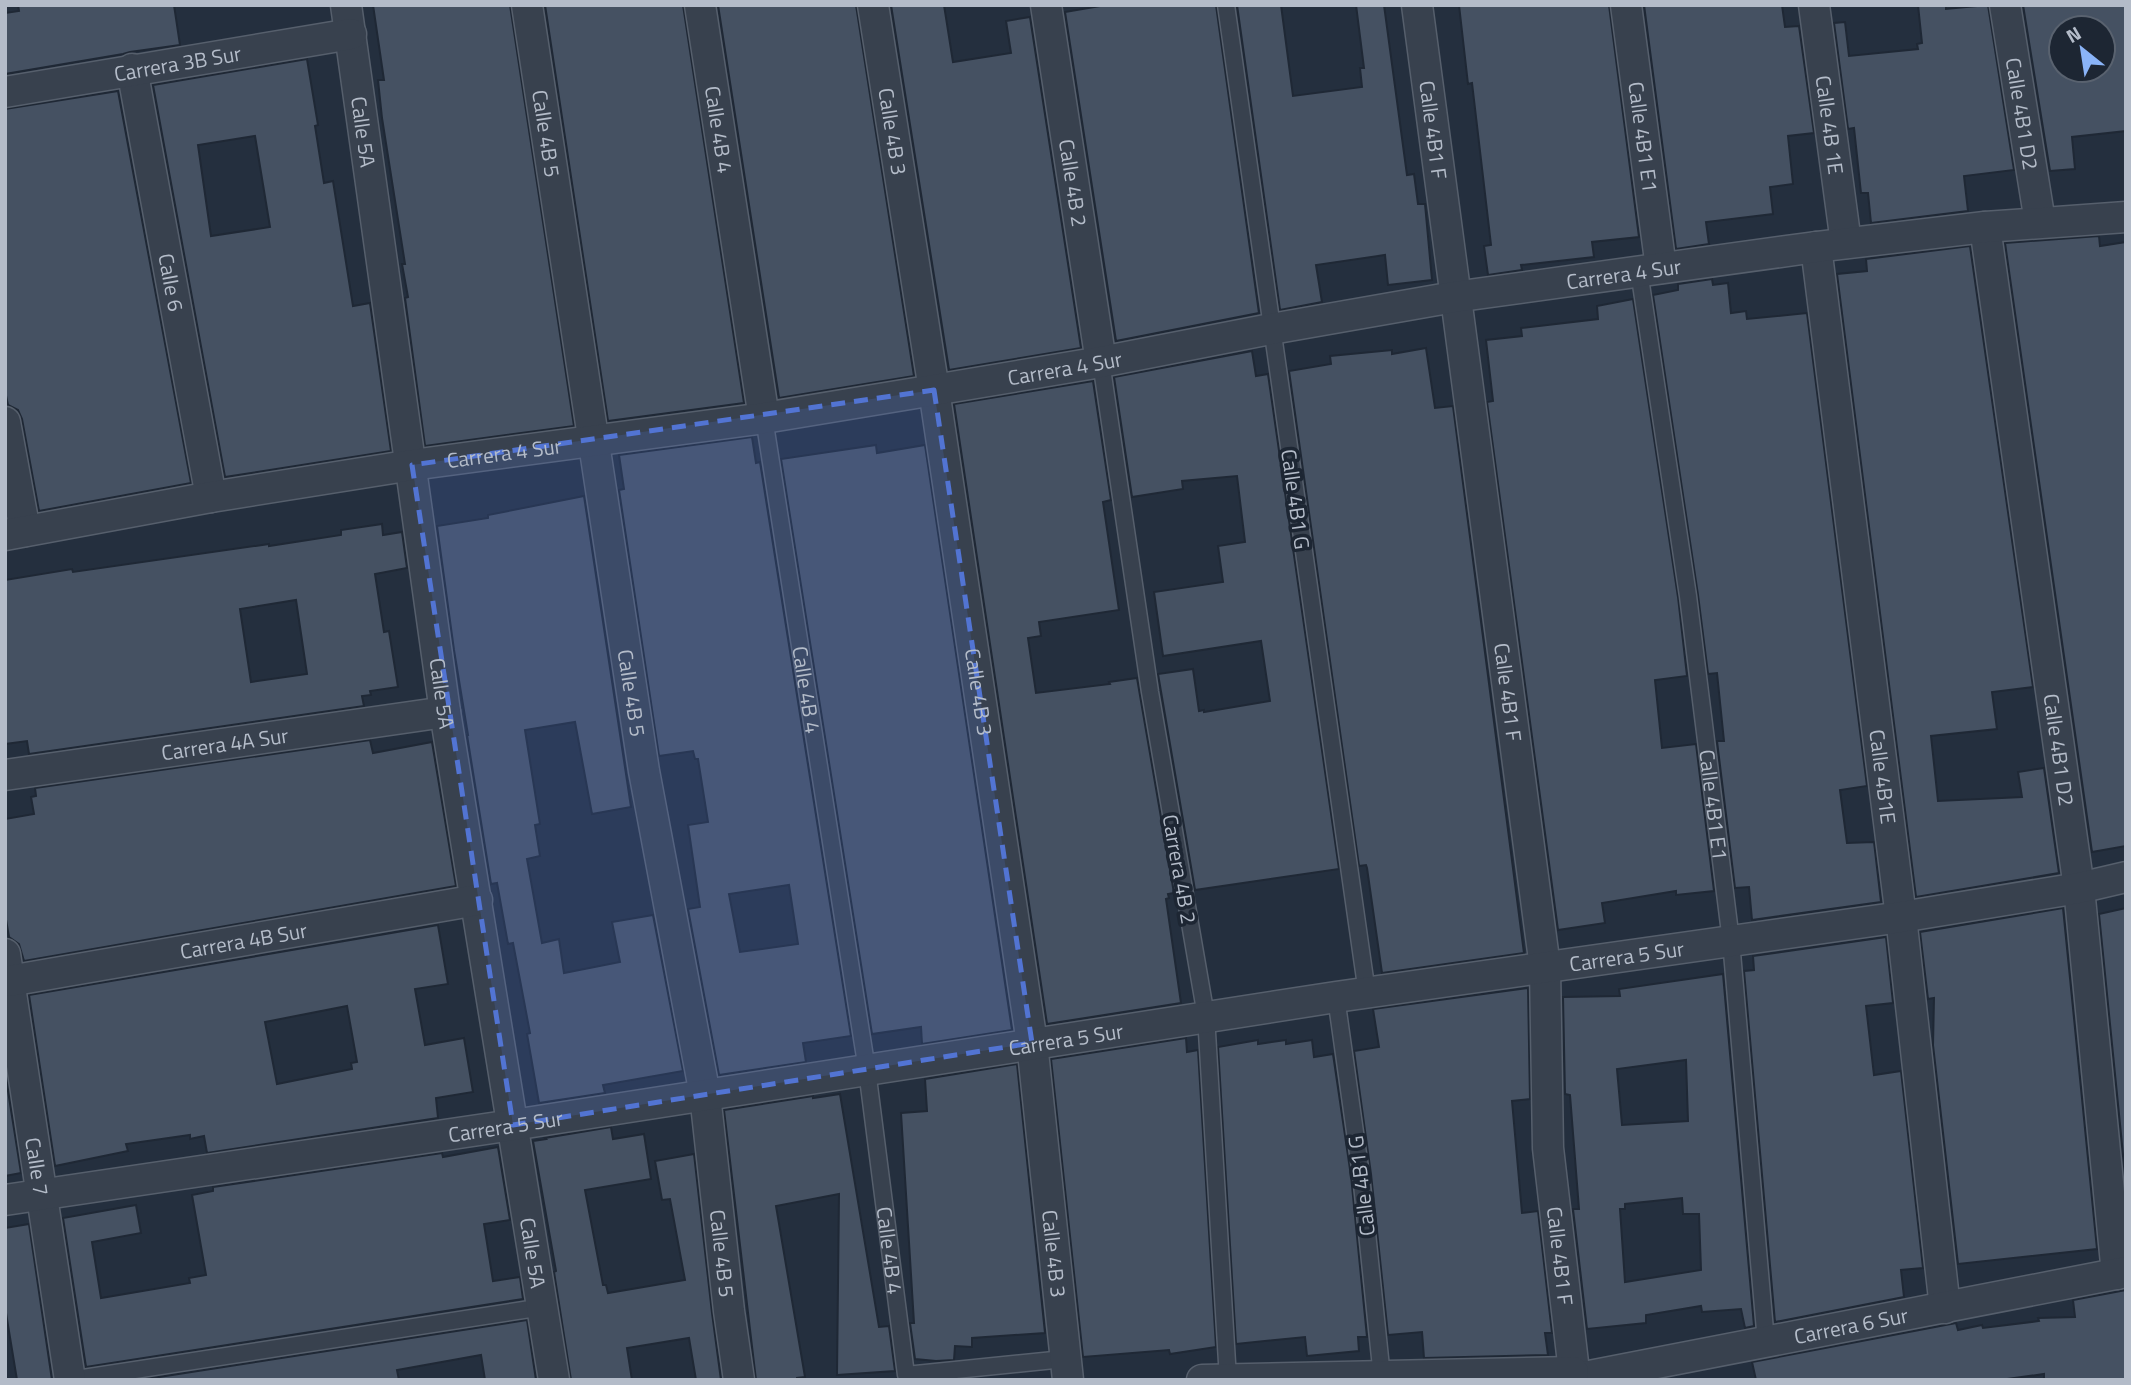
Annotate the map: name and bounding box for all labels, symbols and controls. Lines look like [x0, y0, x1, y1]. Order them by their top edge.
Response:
north arrow [2047, 14, 2117, 84]
text: N [2060, 18, 2086, 50]
street label: Carrera 3B Sur [112, 37, 244, 89]
street label: Calle 4B1 D2 [1998, 55, 2047, 172]
street label: Calle 4B 1E [1808, 73, 1853, 176]
street label: Calle 4B1 F [1411, 79, 1456, 181]
street label: Calle 4B1 E1 [1620, 80, 1667, 194]
street label: Calle 4B 4 [697, 84, 742, 175]
street label: Calle 4B 3 [870, 85, 916, 177]
street label: Calle 4B 5 [524, 88, 569, 179]
street label: Calle 5A [343, 94, 385, 170]
street label: Calle 4B 2 [1051, 137, 1096, 229]
street label: Carrera 4 Sur [1564, 250, 1683, 297]
street label: Calle 6 [150, 251, 192, 314]
street label: Carrera 4 Sur [1005, 342, 1125, 393]
street label: Carrera 4 Sur [445, 429, 564, 476]
street label: Calle 4B1 G [1273, 447, 1319, 551]
street label: Calle 4B1 F [1486, 641, 1531, 743]
street label: Calle 4B 4 [784, 644, 830, 736]
street label: Calle 4B 3 [957, 646, 1002, 738]
street label: Calle 4B 5 [610, 647, 655, 739]
street label: Calle 5A [422, 656, 464, 732]
street label: Calle 4B1 D2 [2036, 691, 2083, 808]
street label: Carrera 4A Sur [159, 719, 290, 768]
street label: Calle 4B1E [1861, 728, 1905, 826]
street label: Calle 4B1 E1 [1691, 747, 1737, 862]
street label: Carrera 4B 2 [1155, 812, 1205, 926]
street label: Carrera 4B Sur [177, 914, 310, 967]
street label: Carrera 5 Sur [1567, 932, 1686, 980]
street label: Carrera 5 Sur [1006, 1014, 1125, 1064]
street label: Carrera 5 Sur [446, 1101, 565, 1150]
street label: Calle 4B1 G [1339, 1134, 1383, 1238]
street label: Calle 7 [17, 1135, 58, 1198]
street label: Calle 4B 4 [869, 1205, 912, 1296]
street label: Calle 4B1 F [1539, 1205, 1582, 1307]
street label: Calle 4B 5 [702, 1208, 743, 1299]
street label: Calle 4B 3 [1034, 1208, 1075, 1299]
street label: Calle 5A [512, 1215, 555, 1291]
street label: Carrera 6 Sur [1791, 1299, 1911, 1352]

